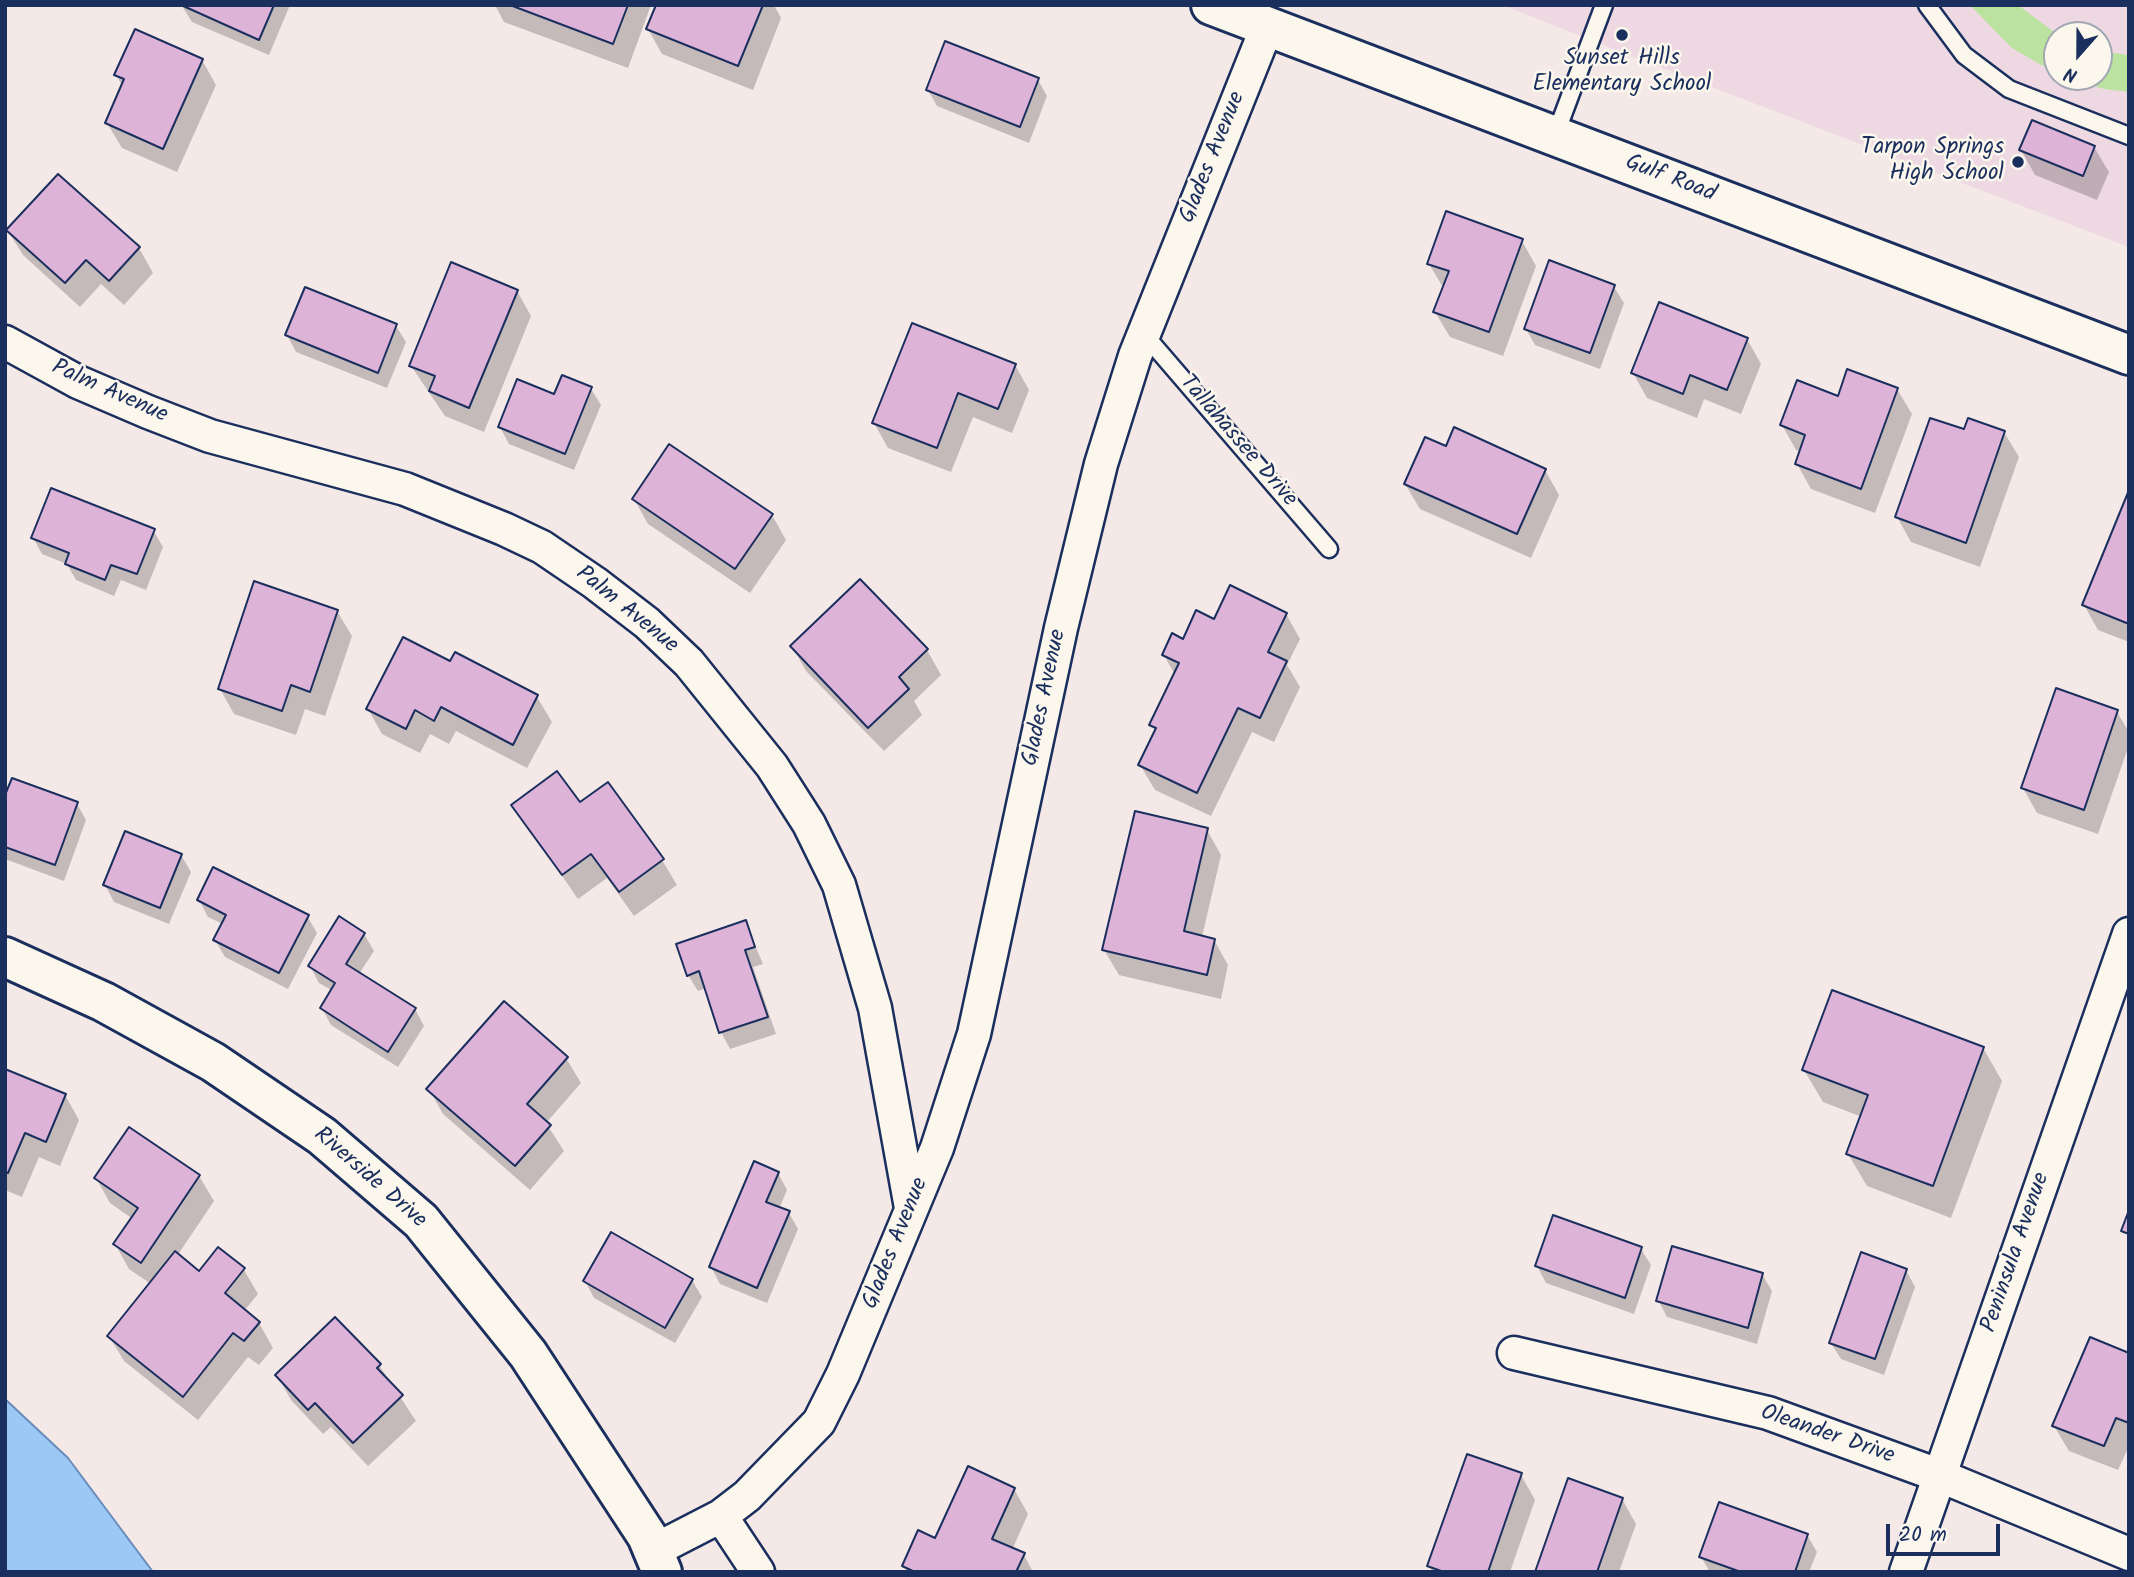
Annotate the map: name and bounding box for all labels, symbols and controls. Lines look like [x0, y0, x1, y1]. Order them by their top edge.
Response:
north arrow [2043, 21, 2113, 91]
marker: Sunset Hills Elementary School [1614, 27, 1630, 43]
place label: Sunset Hills Elementary School [1533, 46, 1711, 100]
text: N [2060, 58, 2082, 90]
street label: Glades Avenue [1175, 88, 1253, 228]
place label: Tarpon Springs High School [1861, 135, 2004, 189]
street label: Gulf Road [1621, 150, 1719, 210]
marker: Tarpon Springs High School [2010, 154, 2026, 170]
street label: Palm Avenue [47, 355, 171, 431]
street label: Tallahassee Drive [1172, 370, 1302, 514]
street label: Palm Avenue [569, 561, 683, 661]
street label: Glades Avenue [1018, 627, 1074, 769]
street label: Riverside Drive [307, 1122, 431, 1236]
street label: Peninsula Avenue [1977, 1170, 2057, 1336]
street label: Glades Avenue [858, 1174, 936, 1314]
street label: Oleander Drive [1756, 1400, 1898, 1472]
scale bar [1889, 1510, 2003, 1554]
text: 20 m [1899, 1519, 1947, 1552]

